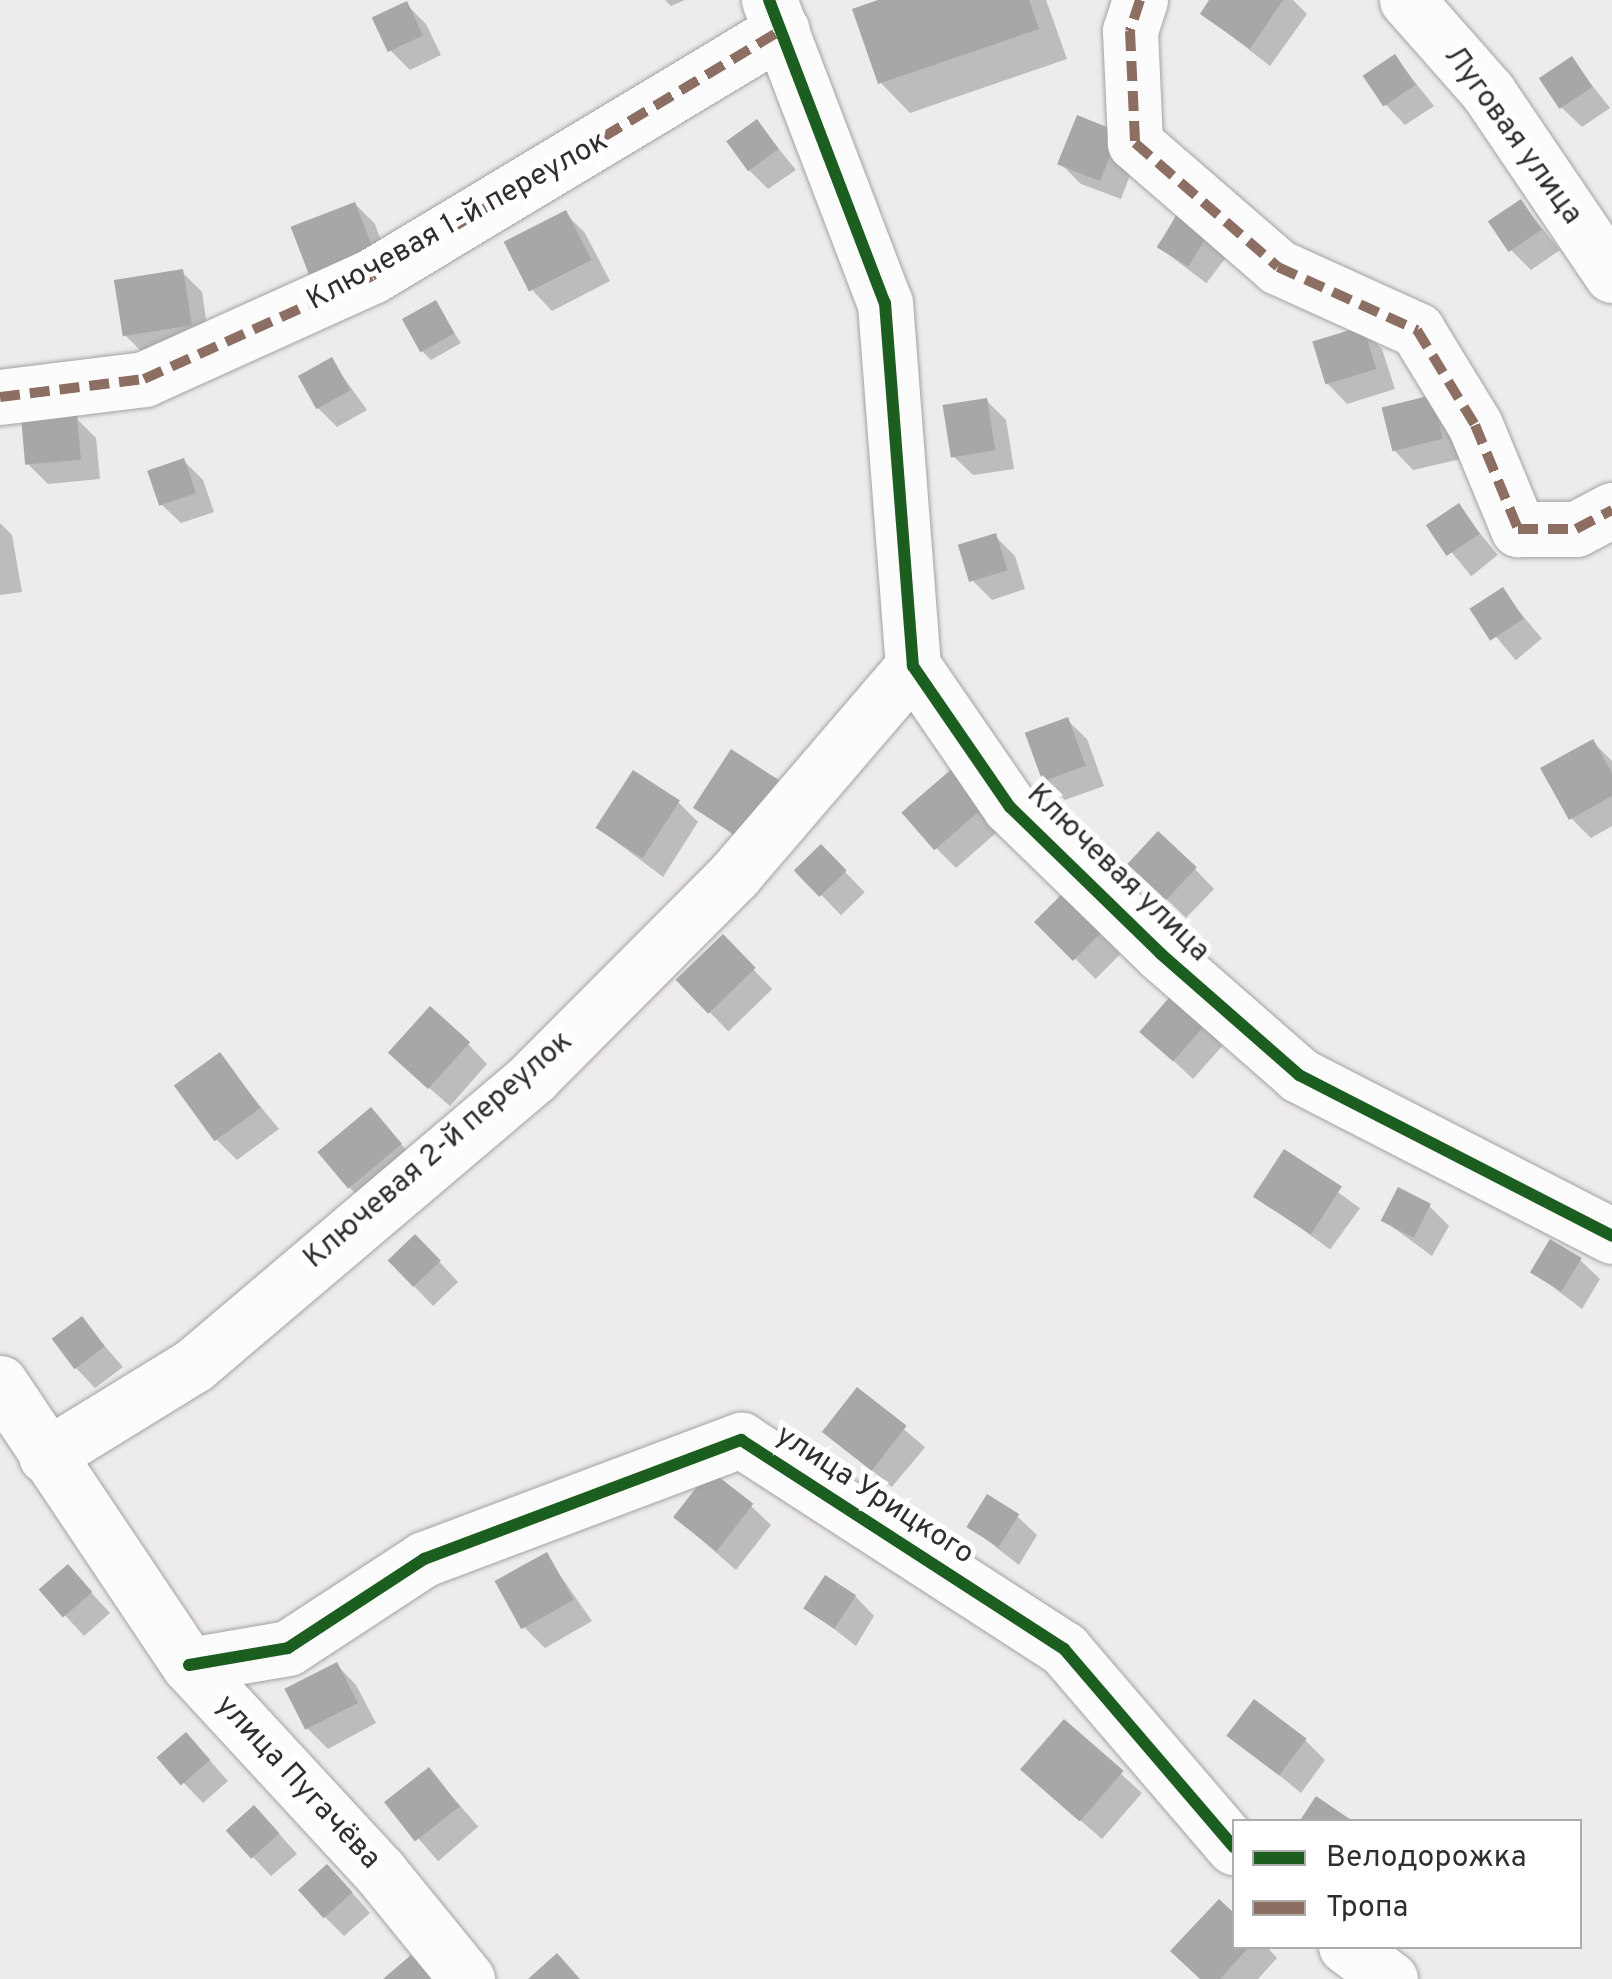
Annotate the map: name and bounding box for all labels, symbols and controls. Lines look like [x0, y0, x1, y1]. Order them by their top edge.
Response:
street label: Луговая улица [1435, 40, 1589, 232]
street label: Ключевая 1-й переулок [301, 124, 615, 320]
street label: Ключевая улица [1018, 778, 1216, 970]
street label: Ключевая 2-й переулок [297, 1025, 581, 1277]
street label: улица Урицкого [768, 1419, 980, 1573]
street label: улица Пугачёва [207, 1688, 387, 1878]
legend [1232, 1819, 1582, 1949]
text: Велодорожка [1326, 1840, 1527, 1877]
text: Тропа [1326, 1890, 1408, 1927]

